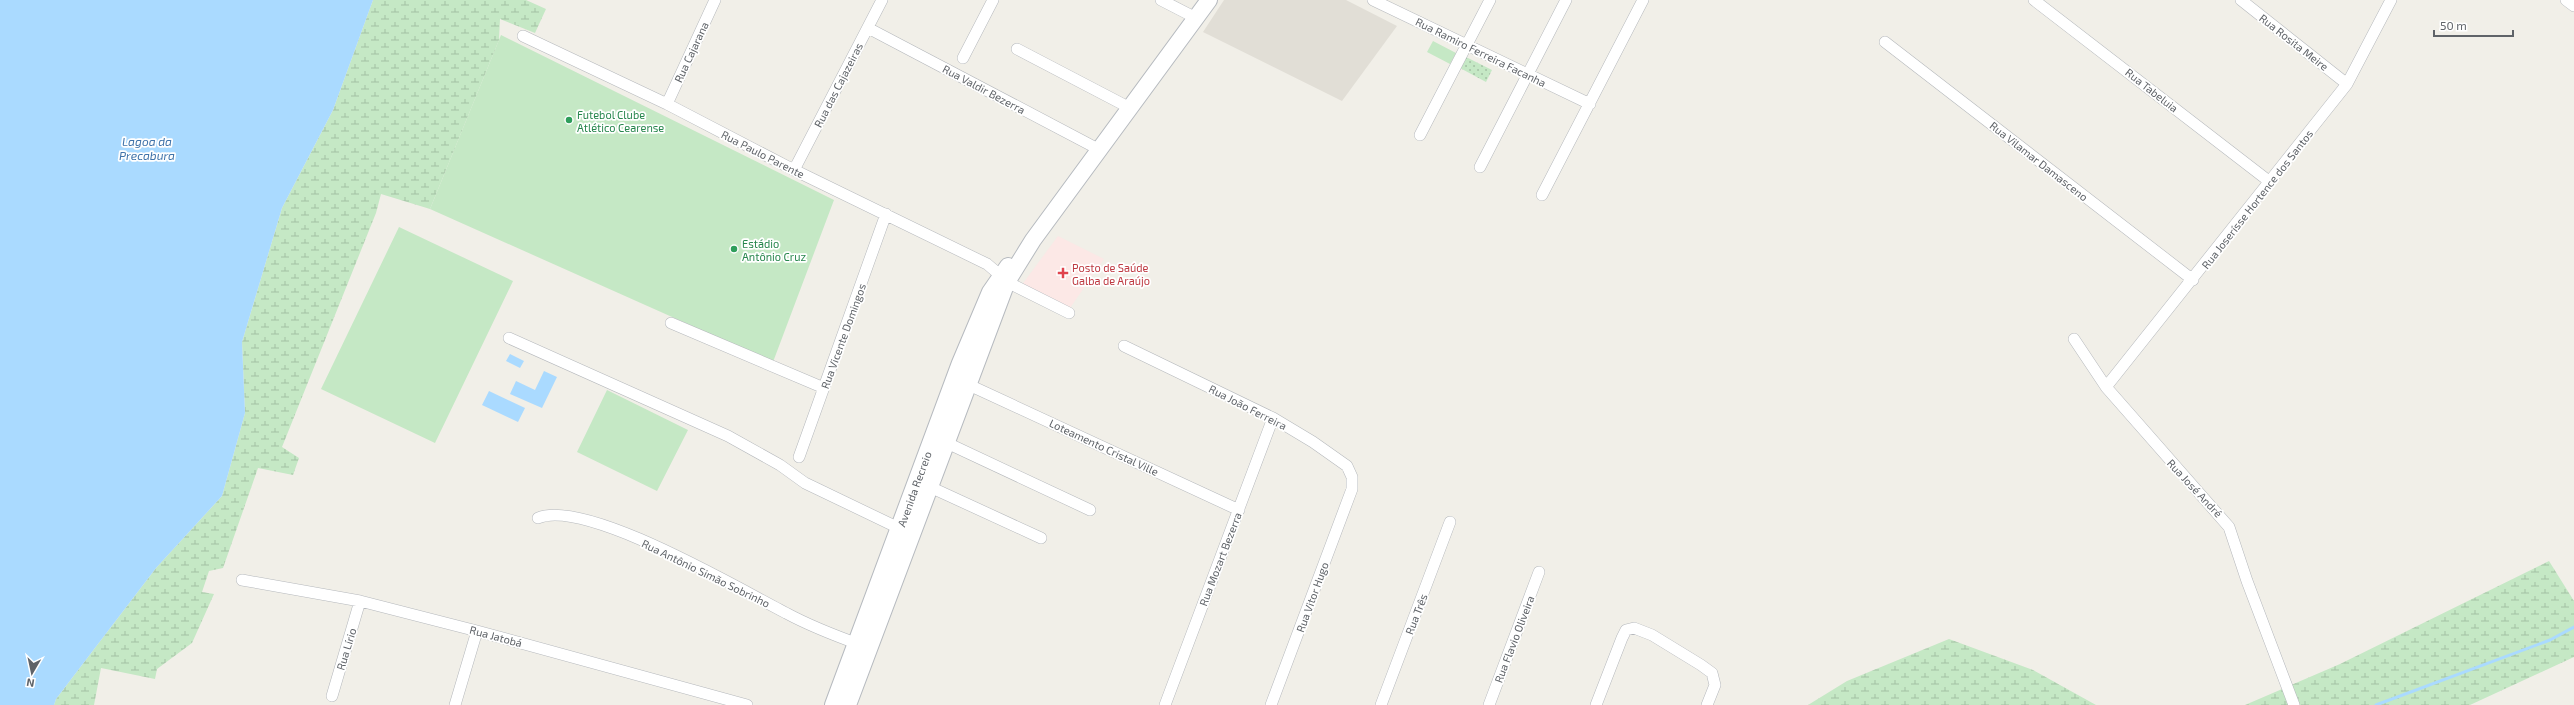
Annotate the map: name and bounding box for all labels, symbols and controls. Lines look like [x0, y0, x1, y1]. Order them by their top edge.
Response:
street label: Rua Rosita Meire [2257, 11, 2331, 73]
scale bar [2434, 12, 2513, 38]
street label: Rua Ramiro Ferreira Facanha [1414, 15, 1548, 89]
text: 50 m [2440, 18, 2467, 32]
street label: Rua Cajarana [671, 20, 712, 85]
street label: Rua das Cajazeiras [811, 40, 866, 130]
street label: Rua Valdir Bezerra [940, 62, 1028, 116]
street label: Rua Tabeluia [2123, 65, 2181, 115]
place label: Futebol Clube Atlético Cearense [577, 108, 664, 134]
marker: Futebol Clube Atlético Cearense [564, 115, 574, 125]
street label: Rua Vilamar Damasceno [1987, 119, 2091, 203]
street label: Rua Paulo Parente [719, 127, 807, 181]
street label: Rua Joserísse Hortence dos Santos [2199, 127, 2316, 271]
water label: Lagoa da Precabura [119, 134, 175, 162]
place label: Estádio Antônio Cruz [742, 237, 806, 263]
marker: Estádio Antônio Cruz [729, 244, 739, 254]
place label: Posto de Saúde Galba de Araújo [1072, 261, 1150, 288]
marker: Posto de Saúde Galba de Araújo [1057, 267, 1069, 279]
street label: Rua Vicente Domingos [818, 281, 868, 390]
street label: Rua João Ferreira [1207, 382, 1289, 432]
street label: Loteamento Cristal Ville [1047, 416, 1161, 478]
street label: Avenida Recreio [894, 449, 934, 529]
street label: Rua José André [2165, 456, 2225, 520]
street label: Rua Mozart Bezerra [1196, 510, 1244, 608]
street label: Rua Antônio Simão Sobrinho [640, 536, 772, 610]
street label: Rua Vitor Hugo [1293, 560, 1331, 634]
street label: Rua Três [1402, 591, 1430, 636]
street label: Rua Flavio Oliveira [1491, 594, 1537, 684]
street label: Rua Jatobá [468, 623, 524, 649]
street label: Rua Lírio [333, 626, 359, 672]
north arrow [12, 653, 52, 693]
text: N [25, 676, 35, 690]

